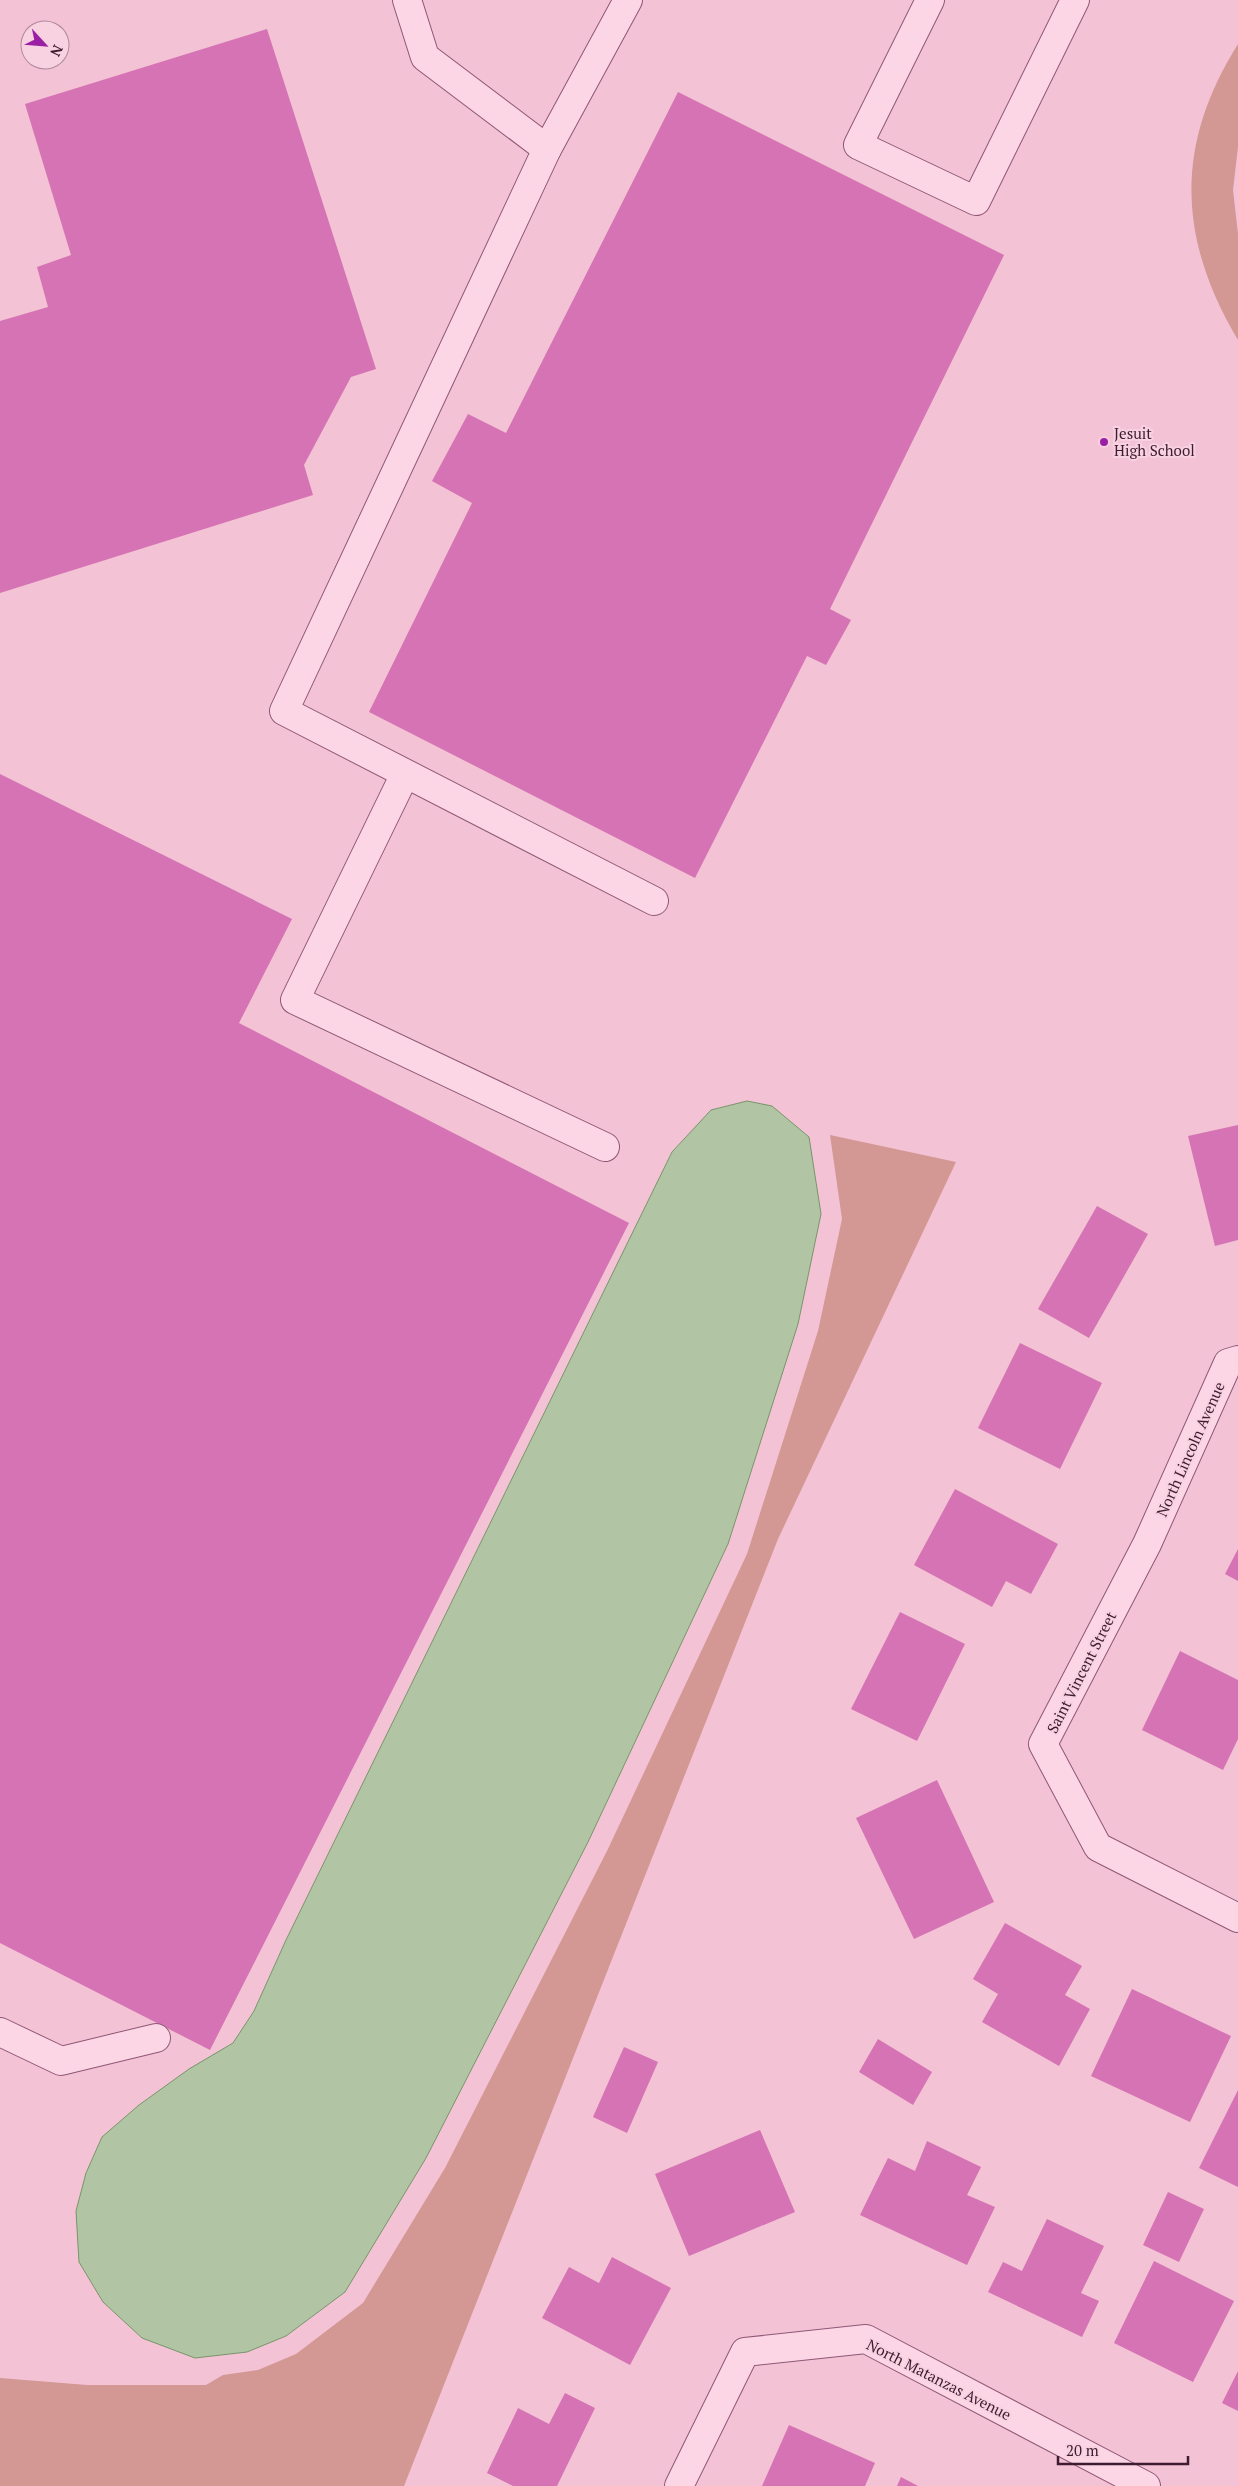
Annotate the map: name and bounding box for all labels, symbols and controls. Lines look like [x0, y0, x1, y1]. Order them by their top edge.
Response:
north arrow [20, 20, 70, 70]
text: N [46, 42, 68, 60]
place label: Jesuit High School [1114, 423, 1195, 460]
marker: Jesuit High School [1098, 436, 1110, 448]
street label: North Lincoln Avenue [1151, 1378, 1229, 1520]
street label: Saint Vincent Street [1042, 1607, 1121, 1736]
street label: North Matanzas Avenue [863, 2334, 1015, 2424]
scale bar [1058, 2434, 1188, 2466]
text: 20 m [1066, 2440, 1099, 2460]

